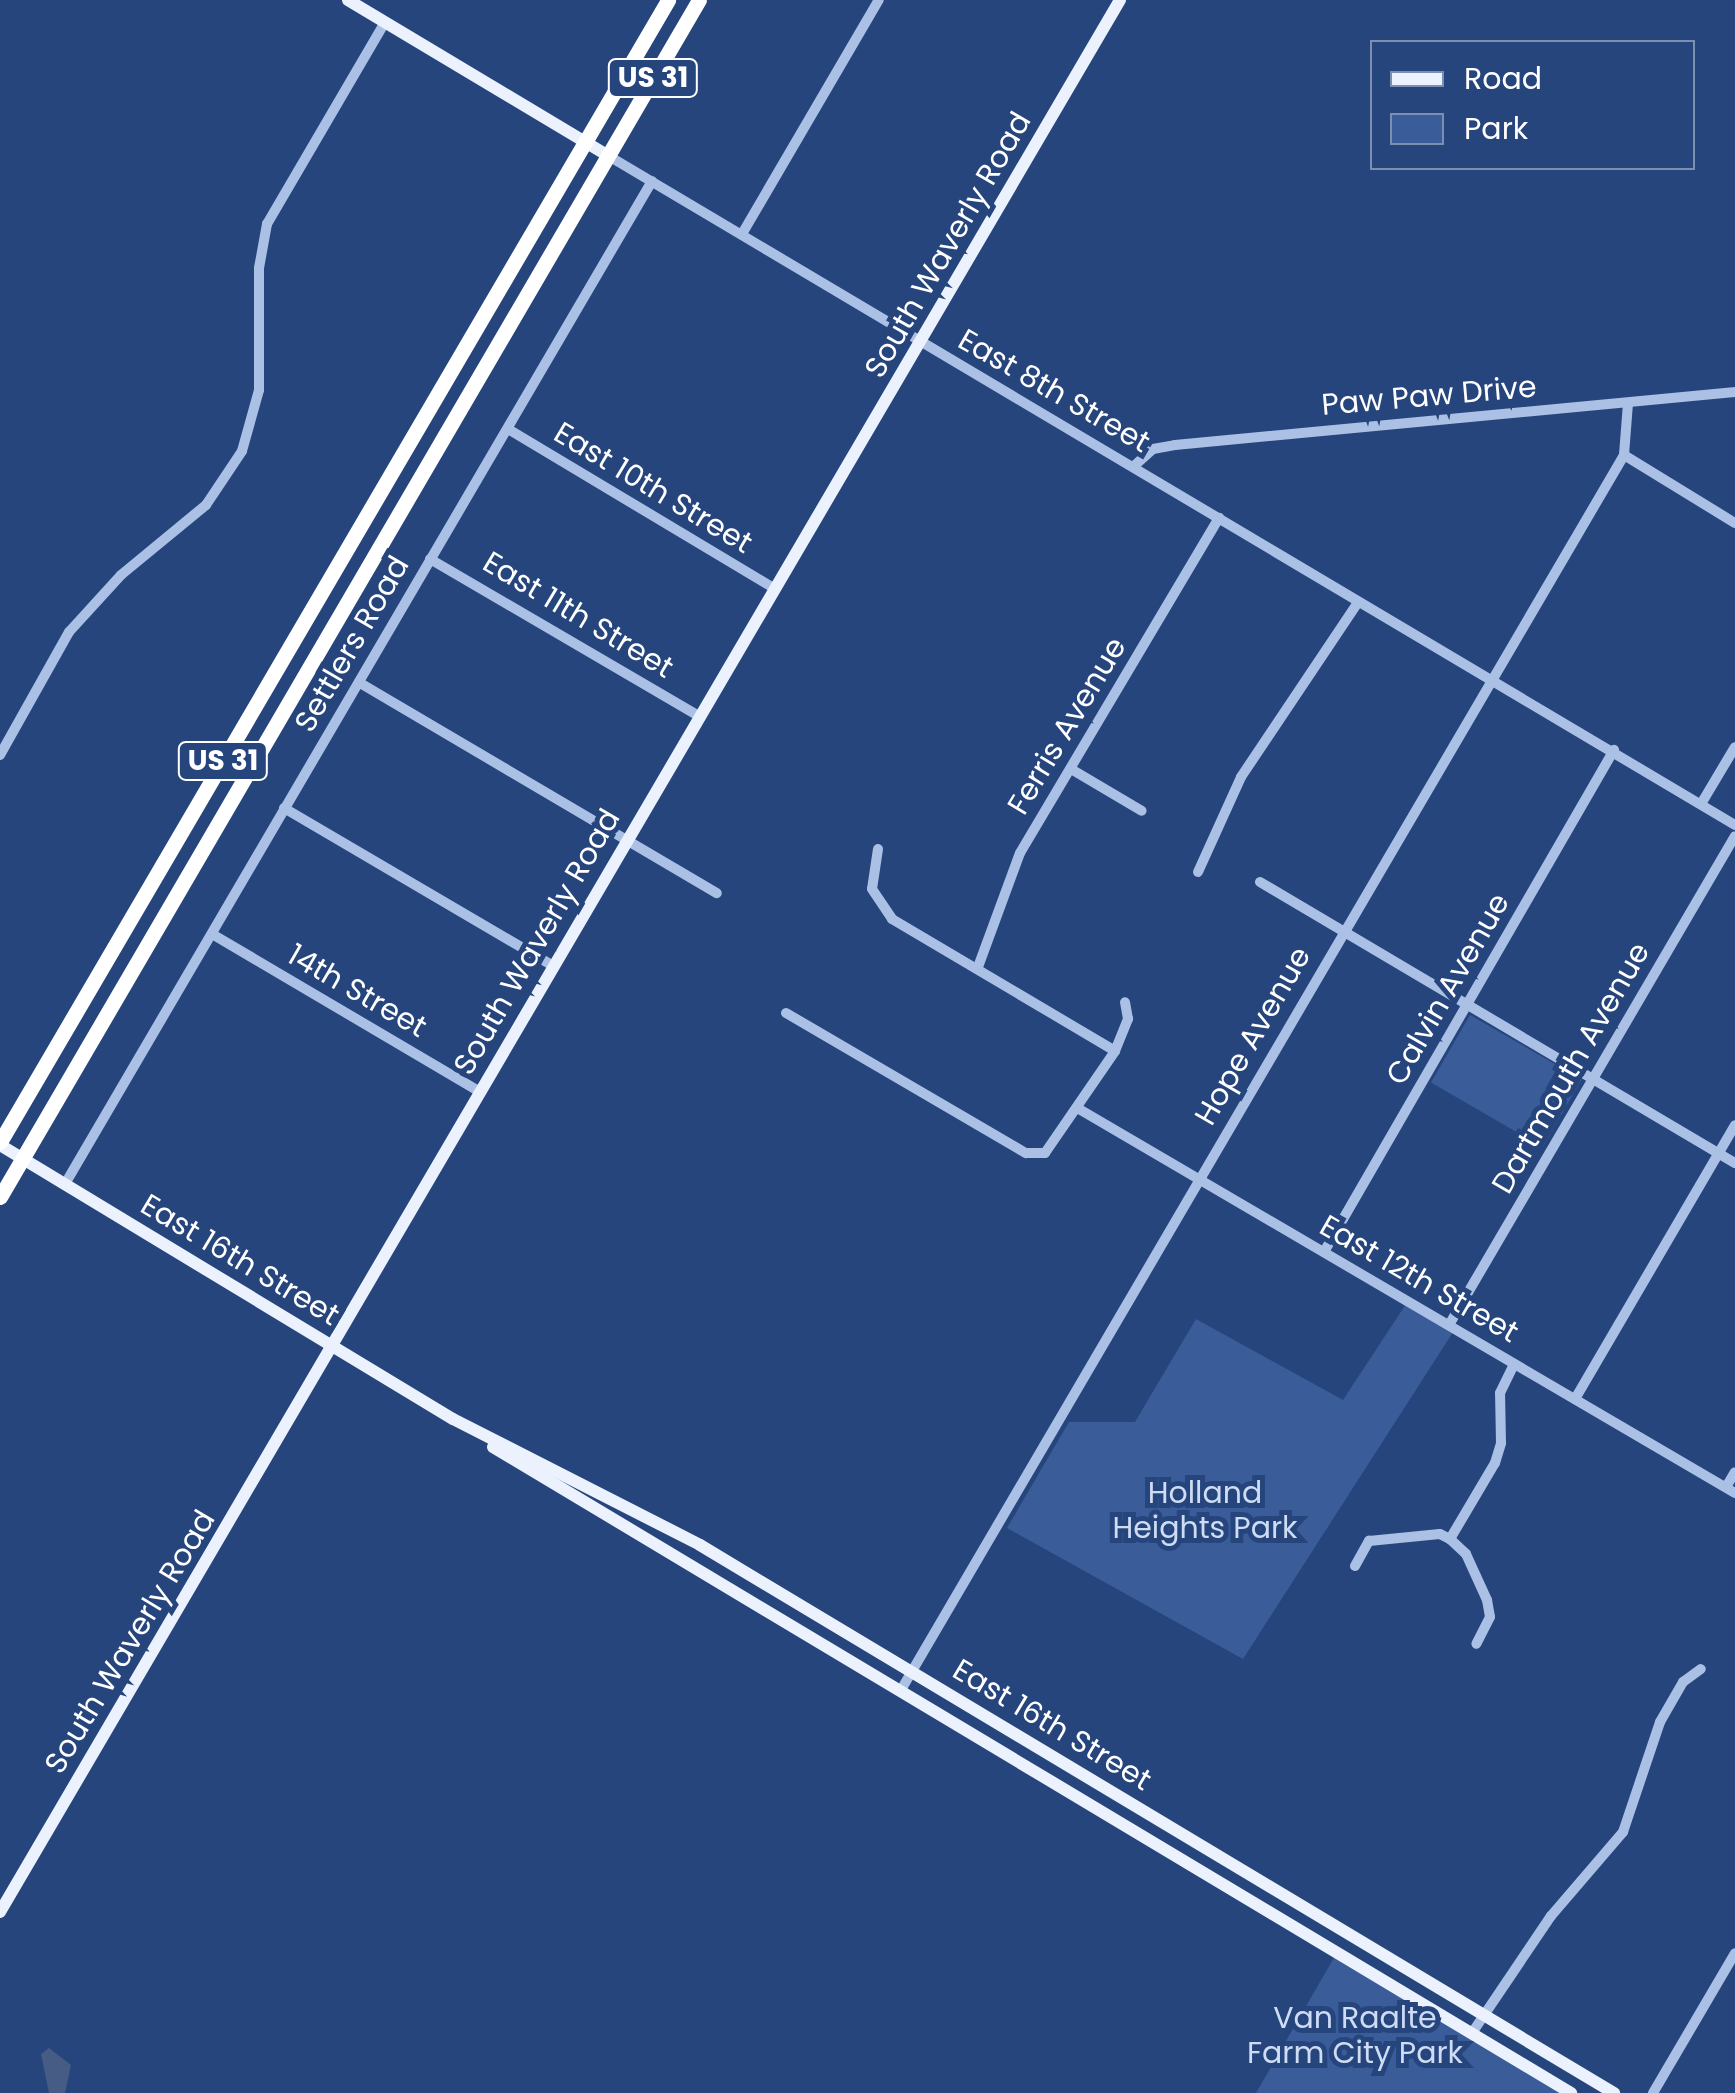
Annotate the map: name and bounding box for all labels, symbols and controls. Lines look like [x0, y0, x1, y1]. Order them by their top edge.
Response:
legend [1370, 40, 1695, 170]
road number: US 31 [606, 55, 700, 101]
text: Road [1464, 57, 1542, 100]
street label: South Waverly Road [857, 106, 1039, 384]
text: Park [1464, 107, 1528, 150]
street label: East 8th Street [952, 322, 1156, 460]
street label: Paw Paw Drive [1320, 369, 1538, 423]
street label: East 10th Street [547, 415, 759, 561]
street label: East 11th Street [476, 544, 680, 686]
street label: Settlers Road [287, 550, 417, 738]
street label: Ferris Avenue [1000, 631, 1134, 821]
road number: US 31 [176, 738, 270, 784]
street label: South Waverly Road [446, 803, 628, 1081]
street label: Calvin Avenue [1379, 887, 1517, 1091]
street label: Dartmouth Avenue [1484, 936, 1658, 1200]
street label: 14th Street [281, 937, 433, 1045]
street label: Hope Avenue [1188, 941, 1318, 1131]
street label: East 16th Street [134, 1187, 346, 1333]
street label: East 12th Street [1313, 1208, 1525, 1350]
park label: Holland Heights Park [1112, 1475, 1298, 1546]
street label: South Waverly Road [37, 1504, 223, 1780]
street label: East 16th Street [946, 1652, 1158, 1798]
park label: Van Raalte Farm City Park [1247, 2000, 1463, 2070]

